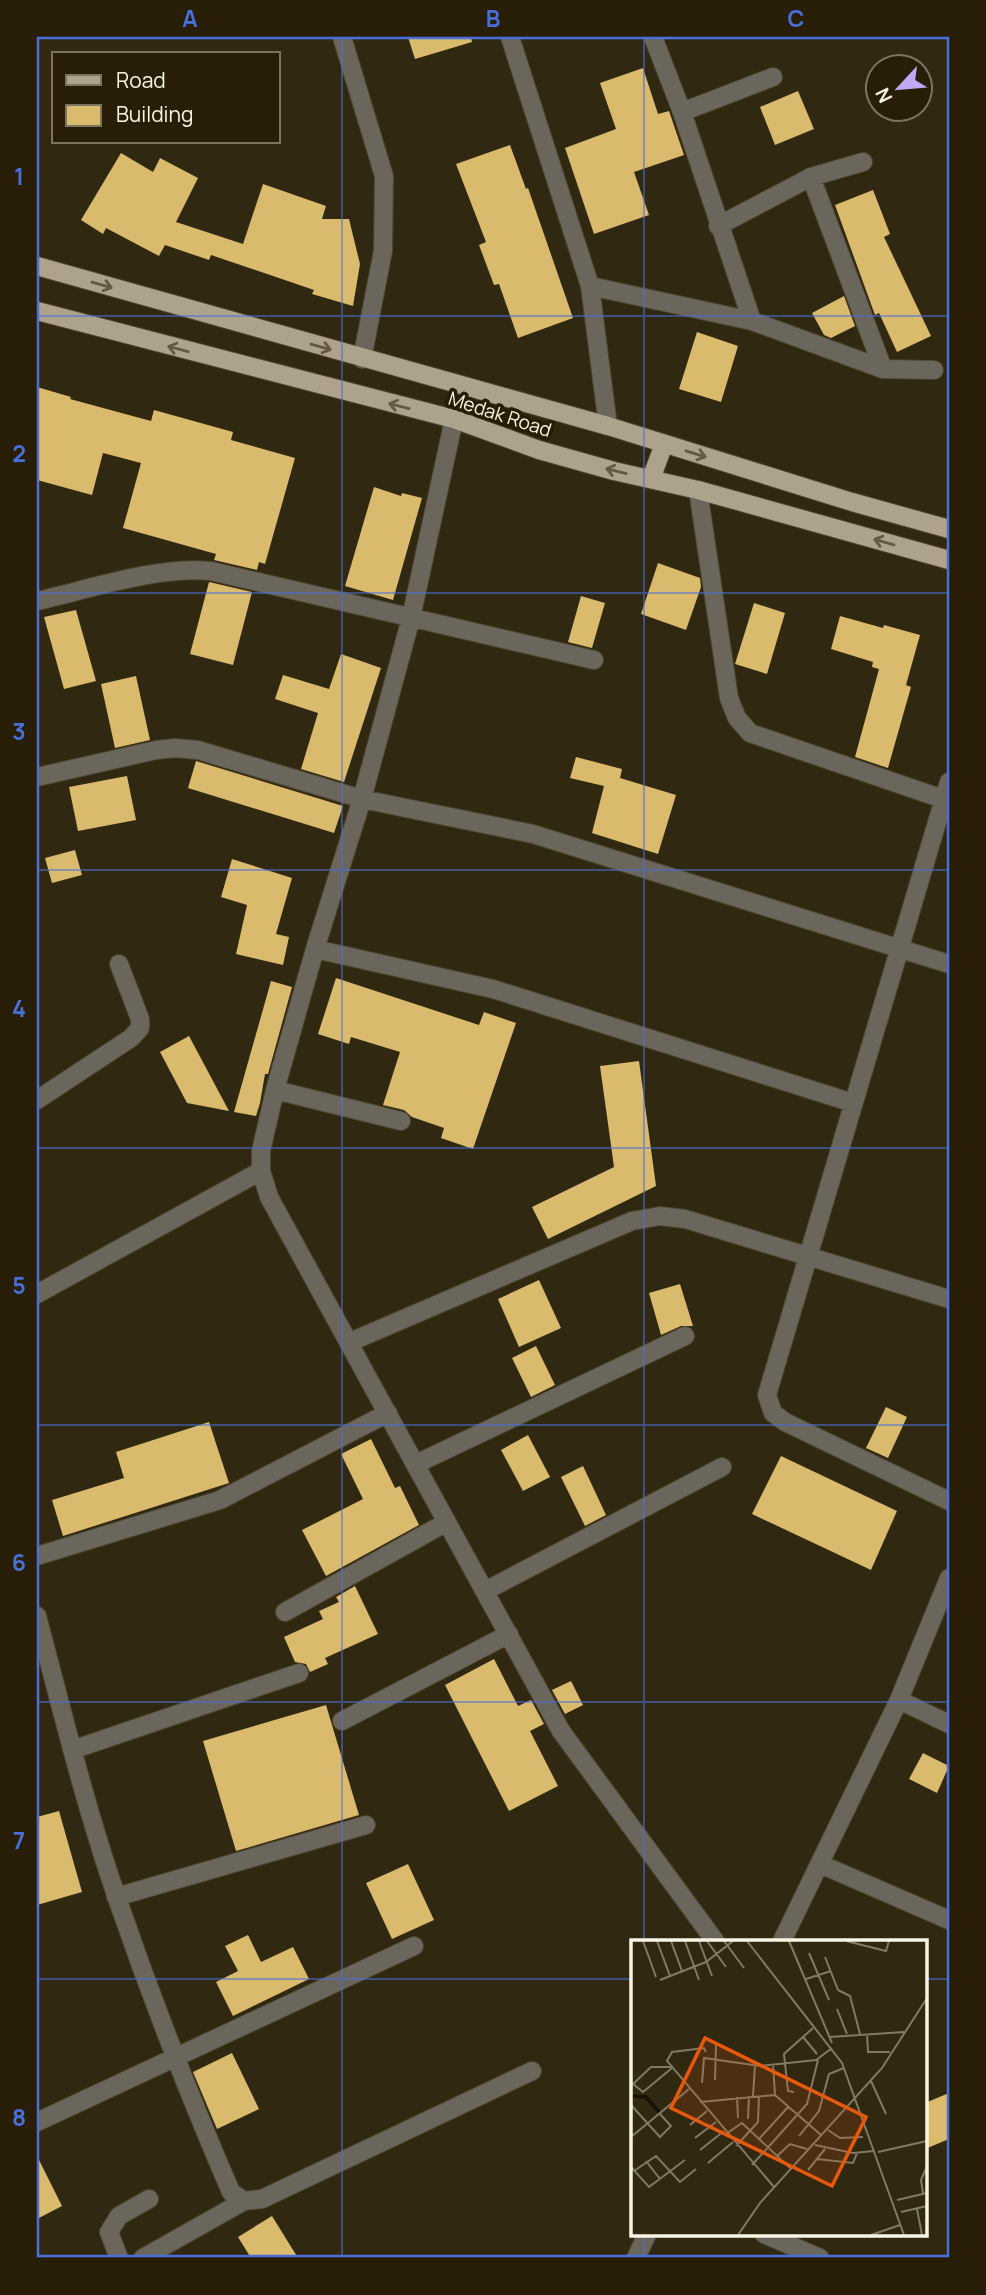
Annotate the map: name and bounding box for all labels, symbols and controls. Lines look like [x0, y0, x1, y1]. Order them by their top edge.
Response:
text: A [182, 2, 198, 34]
text: B [486, 2, 500, 34]
text: C [788, 2, 805, 34]
legend [52, 52, 280, 144]
north arrow [864, 52, 934, 122]
text: Road [116, 66, 166, 94]
text: N [869, 84, 898, 107]
text: Building [116, 100, 193, 128]
text: 1 [14, 160, 24, 192]
one-way arrow [91, 279, 113, 292]
one-way arrow [168, 341, 190, 354]
one-way arrow [309, 341, 332, 354]
street label: Medak Road [445, 385, 555, 443]
one-way arrow [388, 399, 411, 412]
text: 2 [12, 437, 26, 469]
one-way arrow [685, 448, 707, 461]
one-way arrow [605, 464, 628, 477]
one-way arrow [873, 534, 895, 547]
text: 3 [12, 715, 26, 747]
text: 4 [12, 992, 26, 1024]
text: 5 [12, 1269, 26, 1301]
text: 6 [12, 1546, 26, 1578]
text: 7 [13, 1824, 25, 1856]
inset map [631, 1940, 926, 2236]
text: 8 [12, 2101, 26, 2133]

